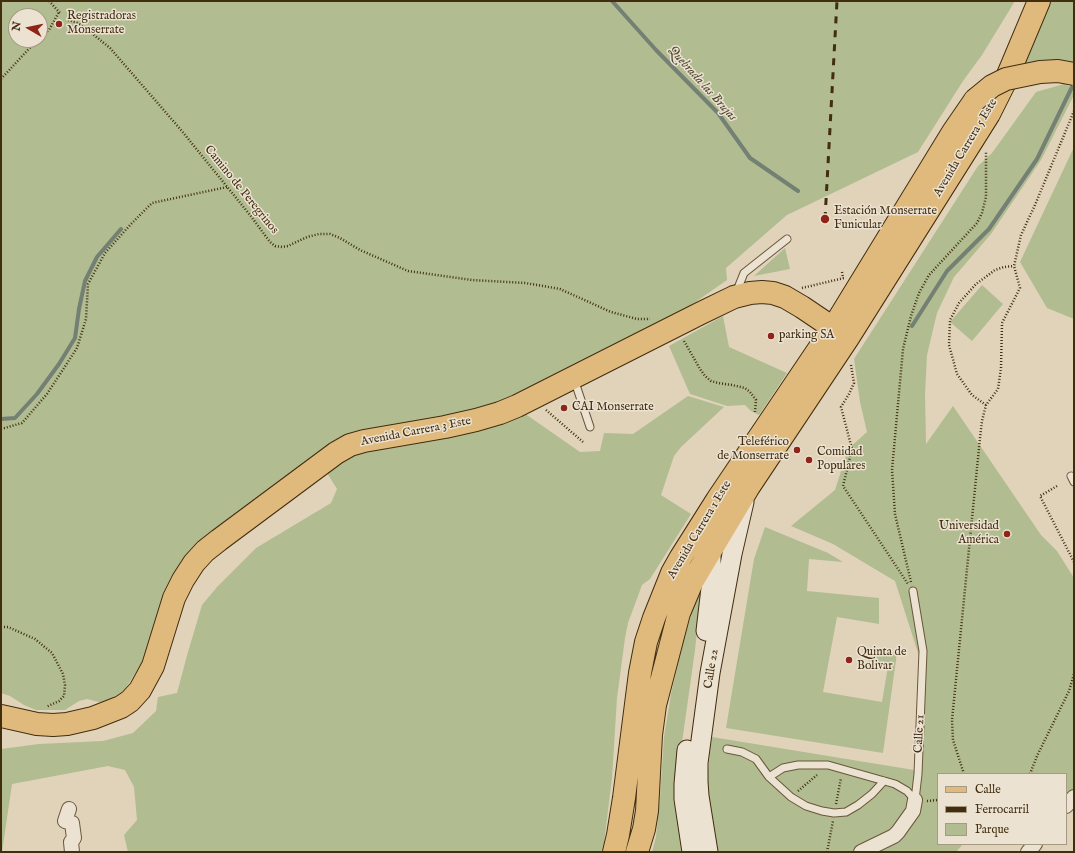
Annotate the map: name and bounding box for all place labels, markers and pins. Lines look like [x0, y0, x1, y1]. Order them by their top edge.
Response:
place label: Registradoras Monserrate [67, 10, 136, 38]
marker: Registradoras Monserrate [54, 19, 64, 29]
place label: Estación Monserrate Funicular [834, 205, 937, 233]
marker: Estación Monserrate Funicular [819, 213, 831, 225]
place label: parking SA [779, 329, 834, 343]
marker: parking SA [766, 331, 776, 341]
place label: CAI Monserrate [572, 401, 654, 415]
marker: CAI Monserrate [559, 403, 569, 413]
place label: Teleférico de Monserrate [717, 436, 789, 464]
marker: Teleférico de Monserrate [792, 445, 802, 455]
place label: Comidad Populares [817, 446, 865, 474]
marker: Comidad Populares [804, 455, 814, 465]
place label: Universidad América [939, 520, 999, 548]
marker: Universidad América [1002, 529, 1012, 539]
place label: Quinta de Bolivar [857, 646, 906, 674]
marker: Quinta de Bolivar [844, 655, 854, 665]

